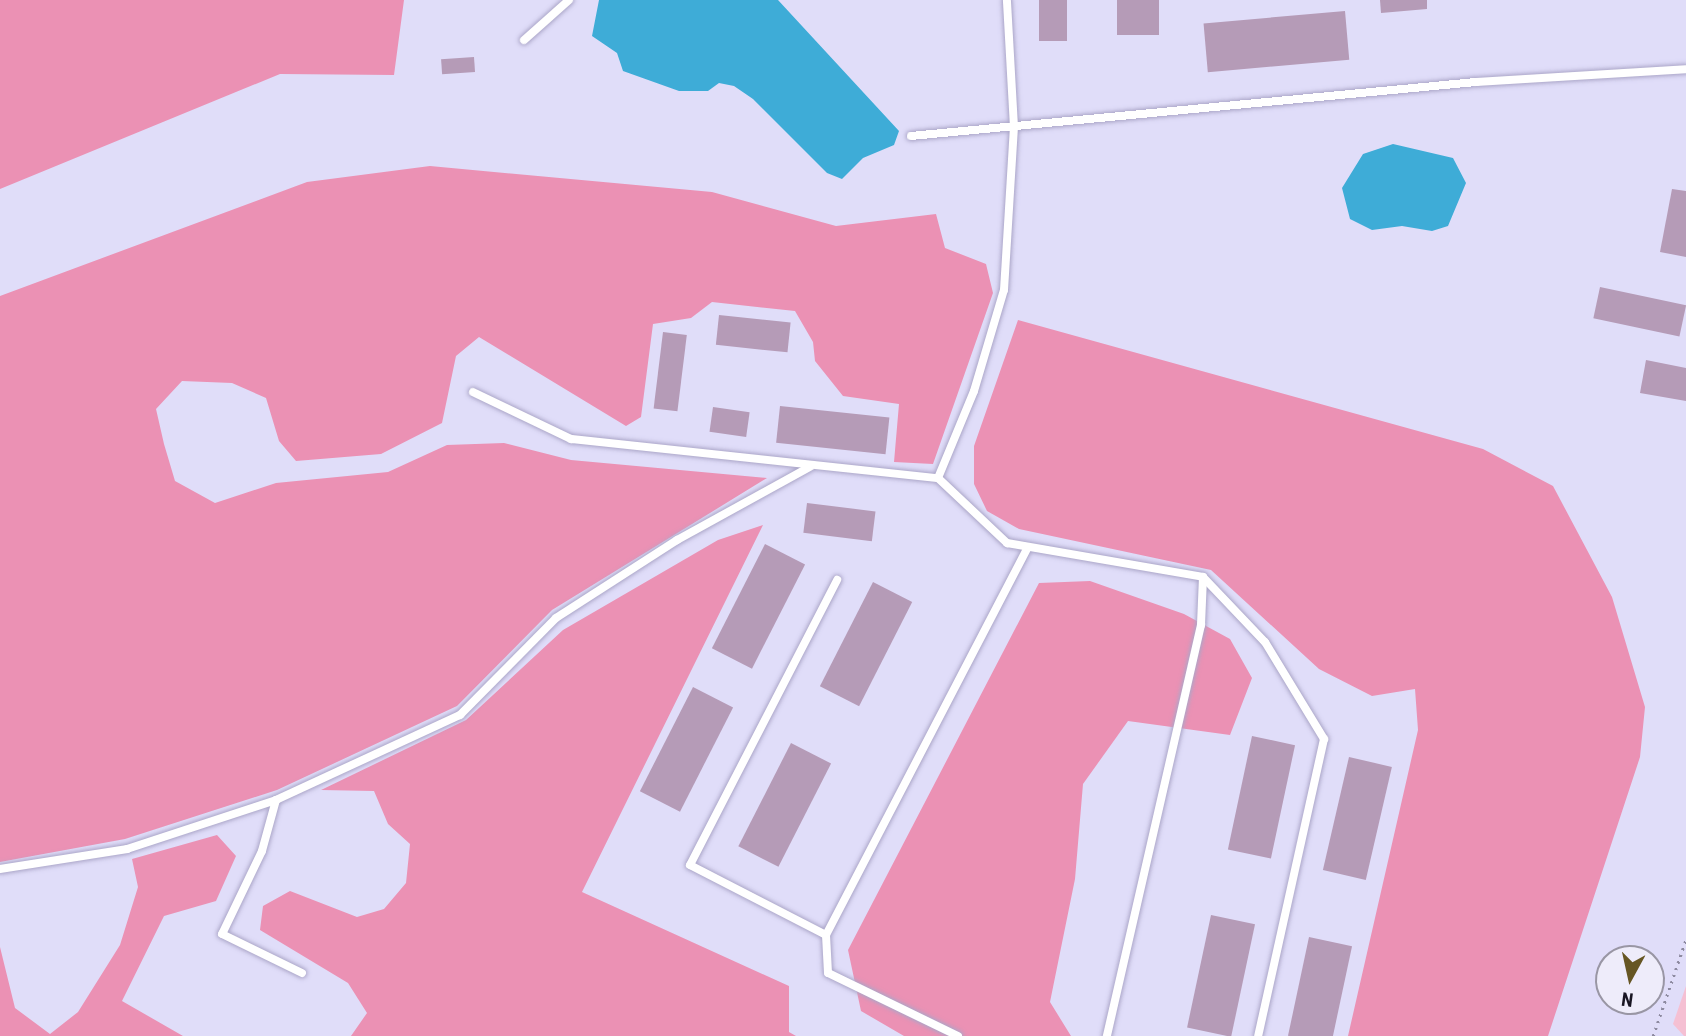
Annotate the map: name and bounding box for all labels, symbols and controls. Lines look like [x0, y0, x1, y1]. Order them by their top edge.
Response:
north arrow [1595, 945, 1665, 1015]
text: N [1620, 987, 1635, 1012]

